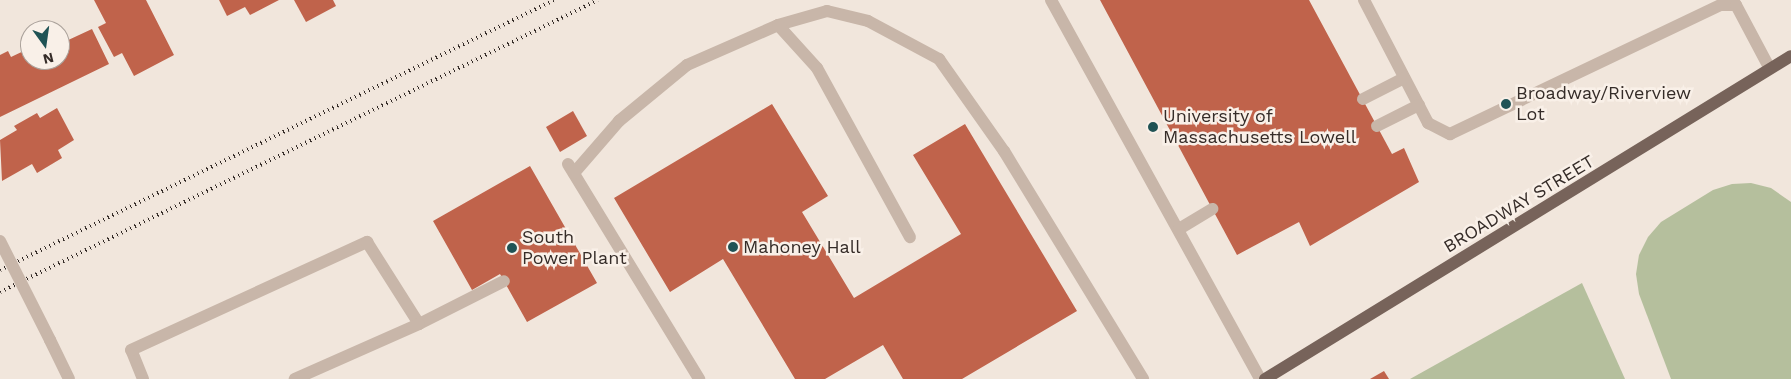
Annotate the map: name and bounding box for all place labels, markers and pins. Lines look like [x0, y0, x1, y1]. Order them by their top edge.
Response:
place label: Broadway/Riverview Lot [1516, 83, 1691, 126]
marker: Broadway/Riverview Lot [1500, 98, 1512, 110]
place label: University of Massachusetts Lowell [1163, 106, 1356, 148]
marker: University of Massachusetts Lowell [1147, 121, 1159, 133]
place label: South Power Plant [522, 227, 627, 270]
place label: Mahoney Hall [743, 236, 861, 258]
marker: Mahoney Hall [727, 241, 739, 253]
marker: South Power Plant [506, 242, 518, 254]

